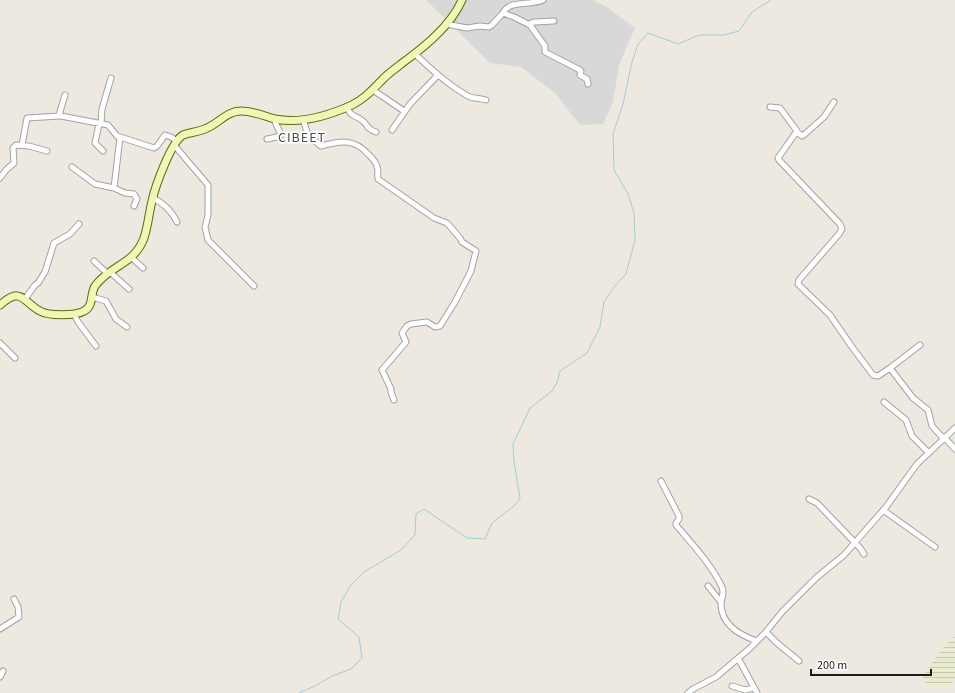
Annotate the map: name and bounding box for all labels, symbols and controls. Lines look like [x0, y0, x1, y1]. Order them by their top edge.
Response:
district label: CIBEET [278, 128, 326, 148]
scale bar [811, 651, 931, 677]
text: 200 m [817, 657, 847, 674]

